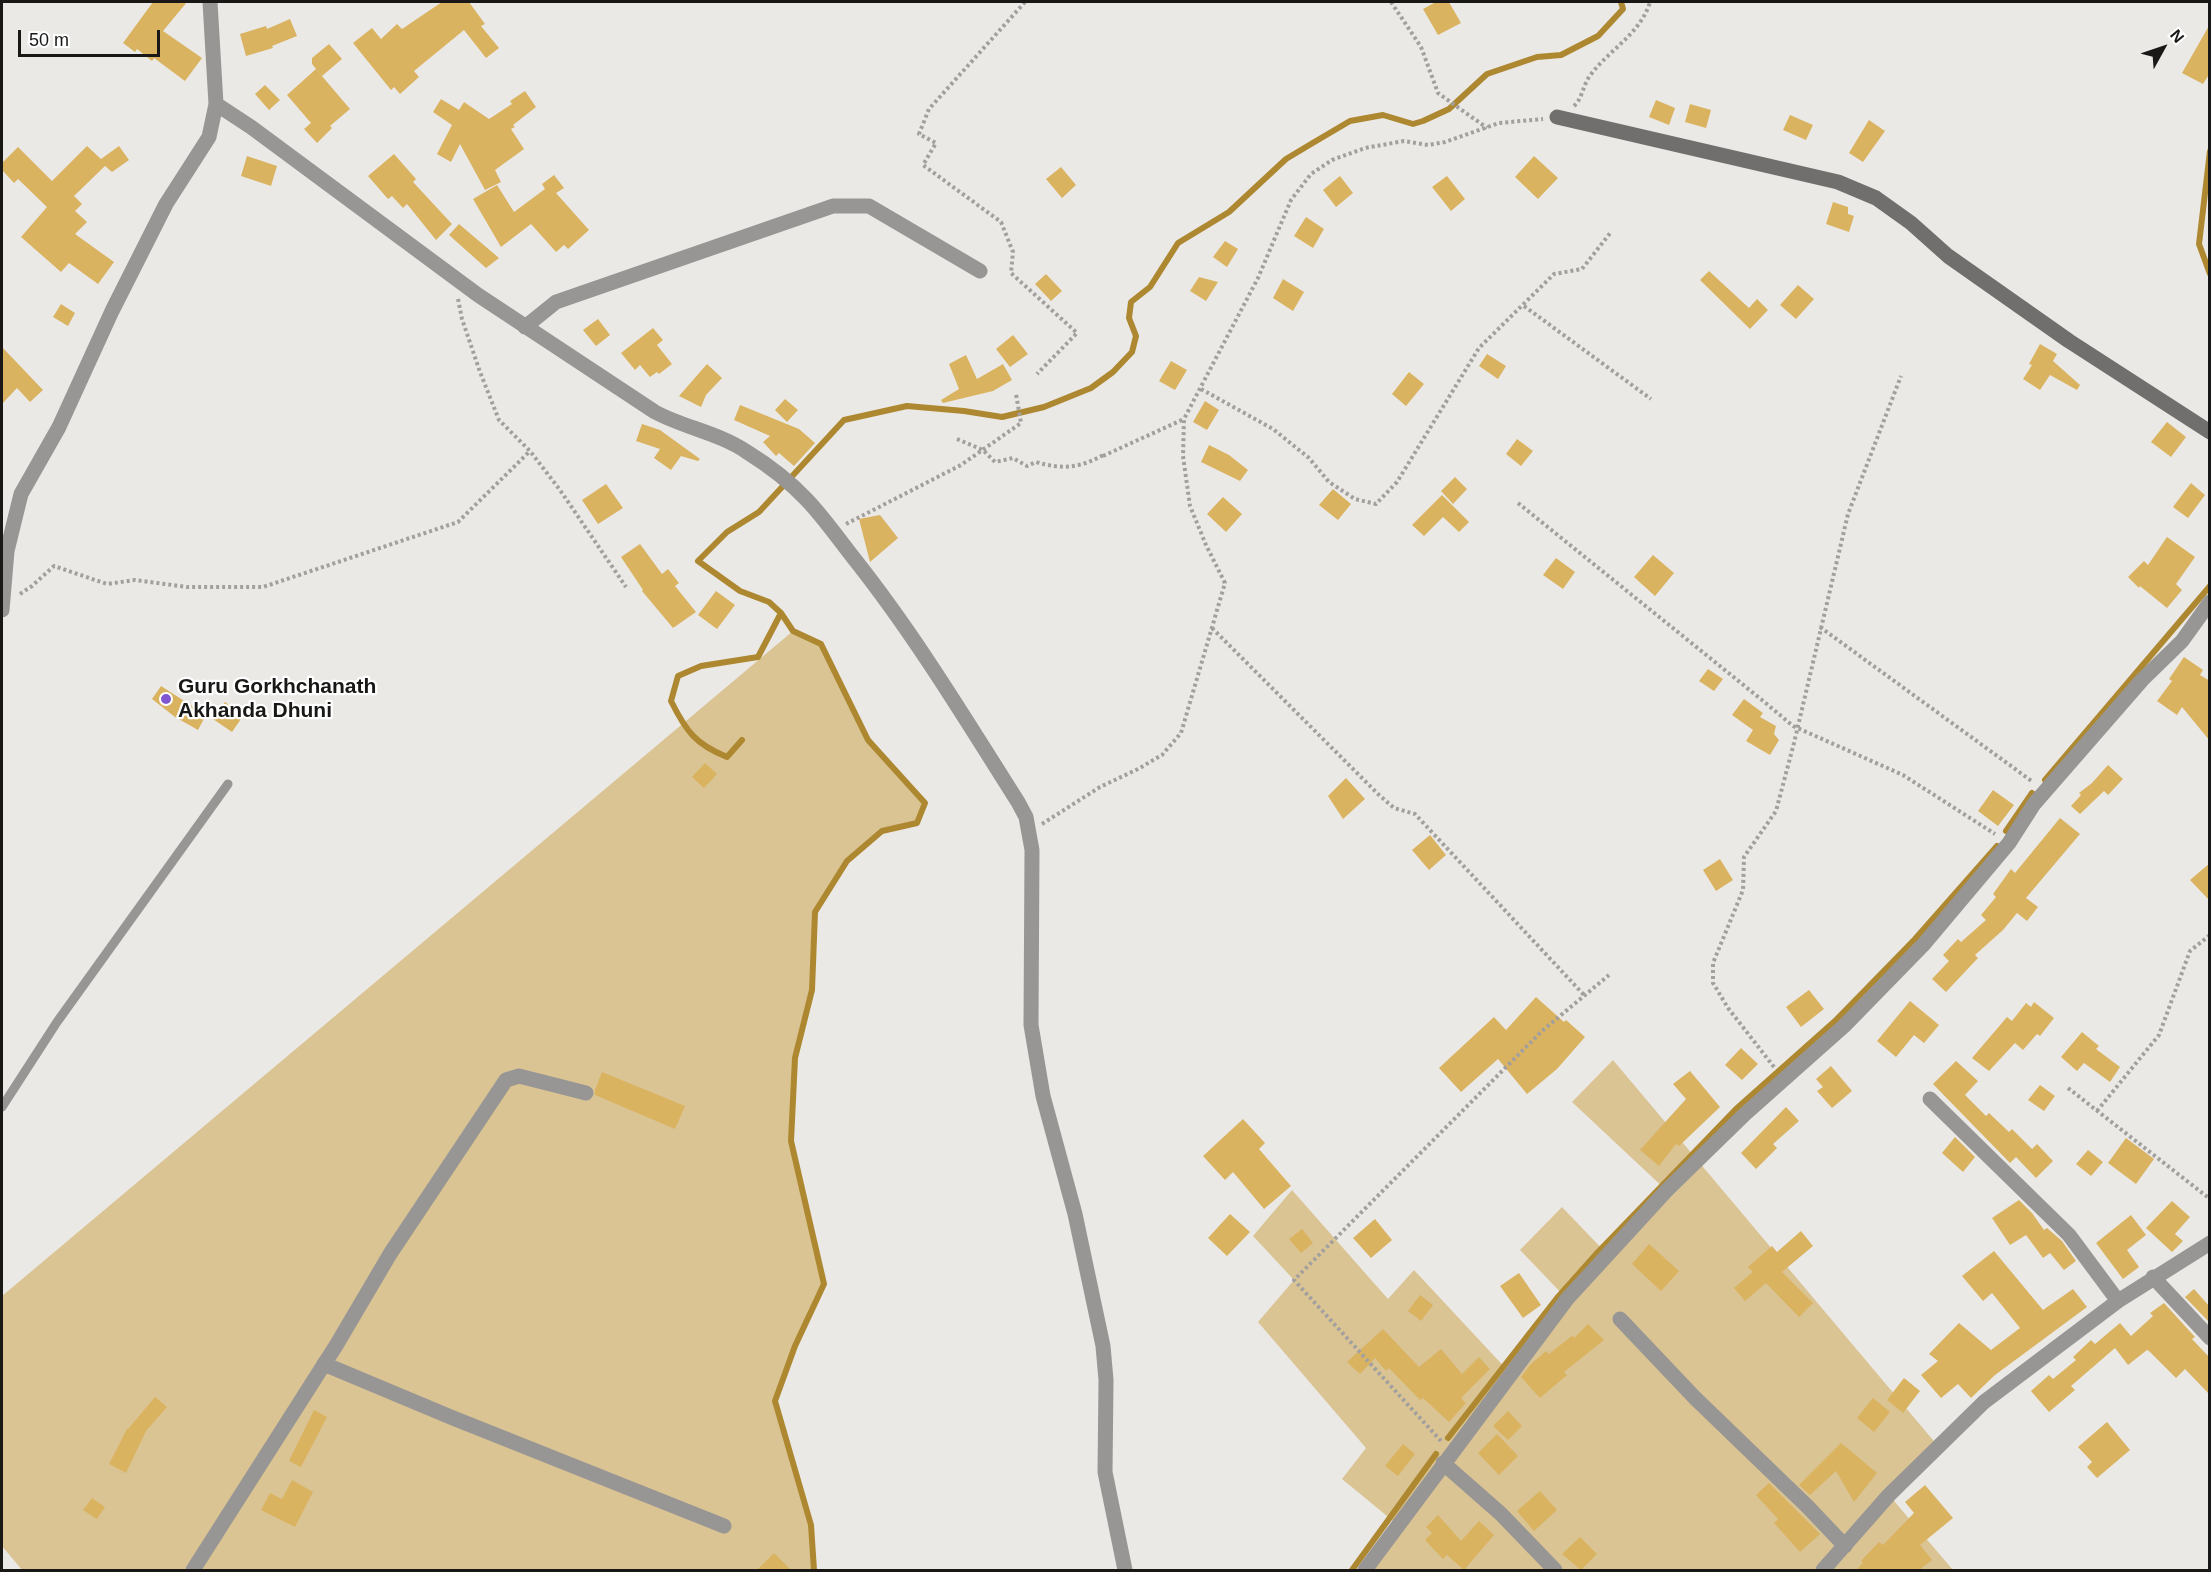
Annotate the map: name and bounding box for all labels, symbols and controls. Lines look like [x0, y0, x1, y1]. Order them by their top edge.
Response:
scale bar [21, 18, 164, 56]
north arrow [2133, 18, 2193, 78]
text: N [2167, 26, 2187, 46]
text: 50 m [29, 30, 69, 50]
place label: Guru Gorkhchanath Akhanda Dhuni [178, 674, 376, 724]
marker: Guru Gorkhchanath Akhanda Dhuni [159, 692, 173, 706]

